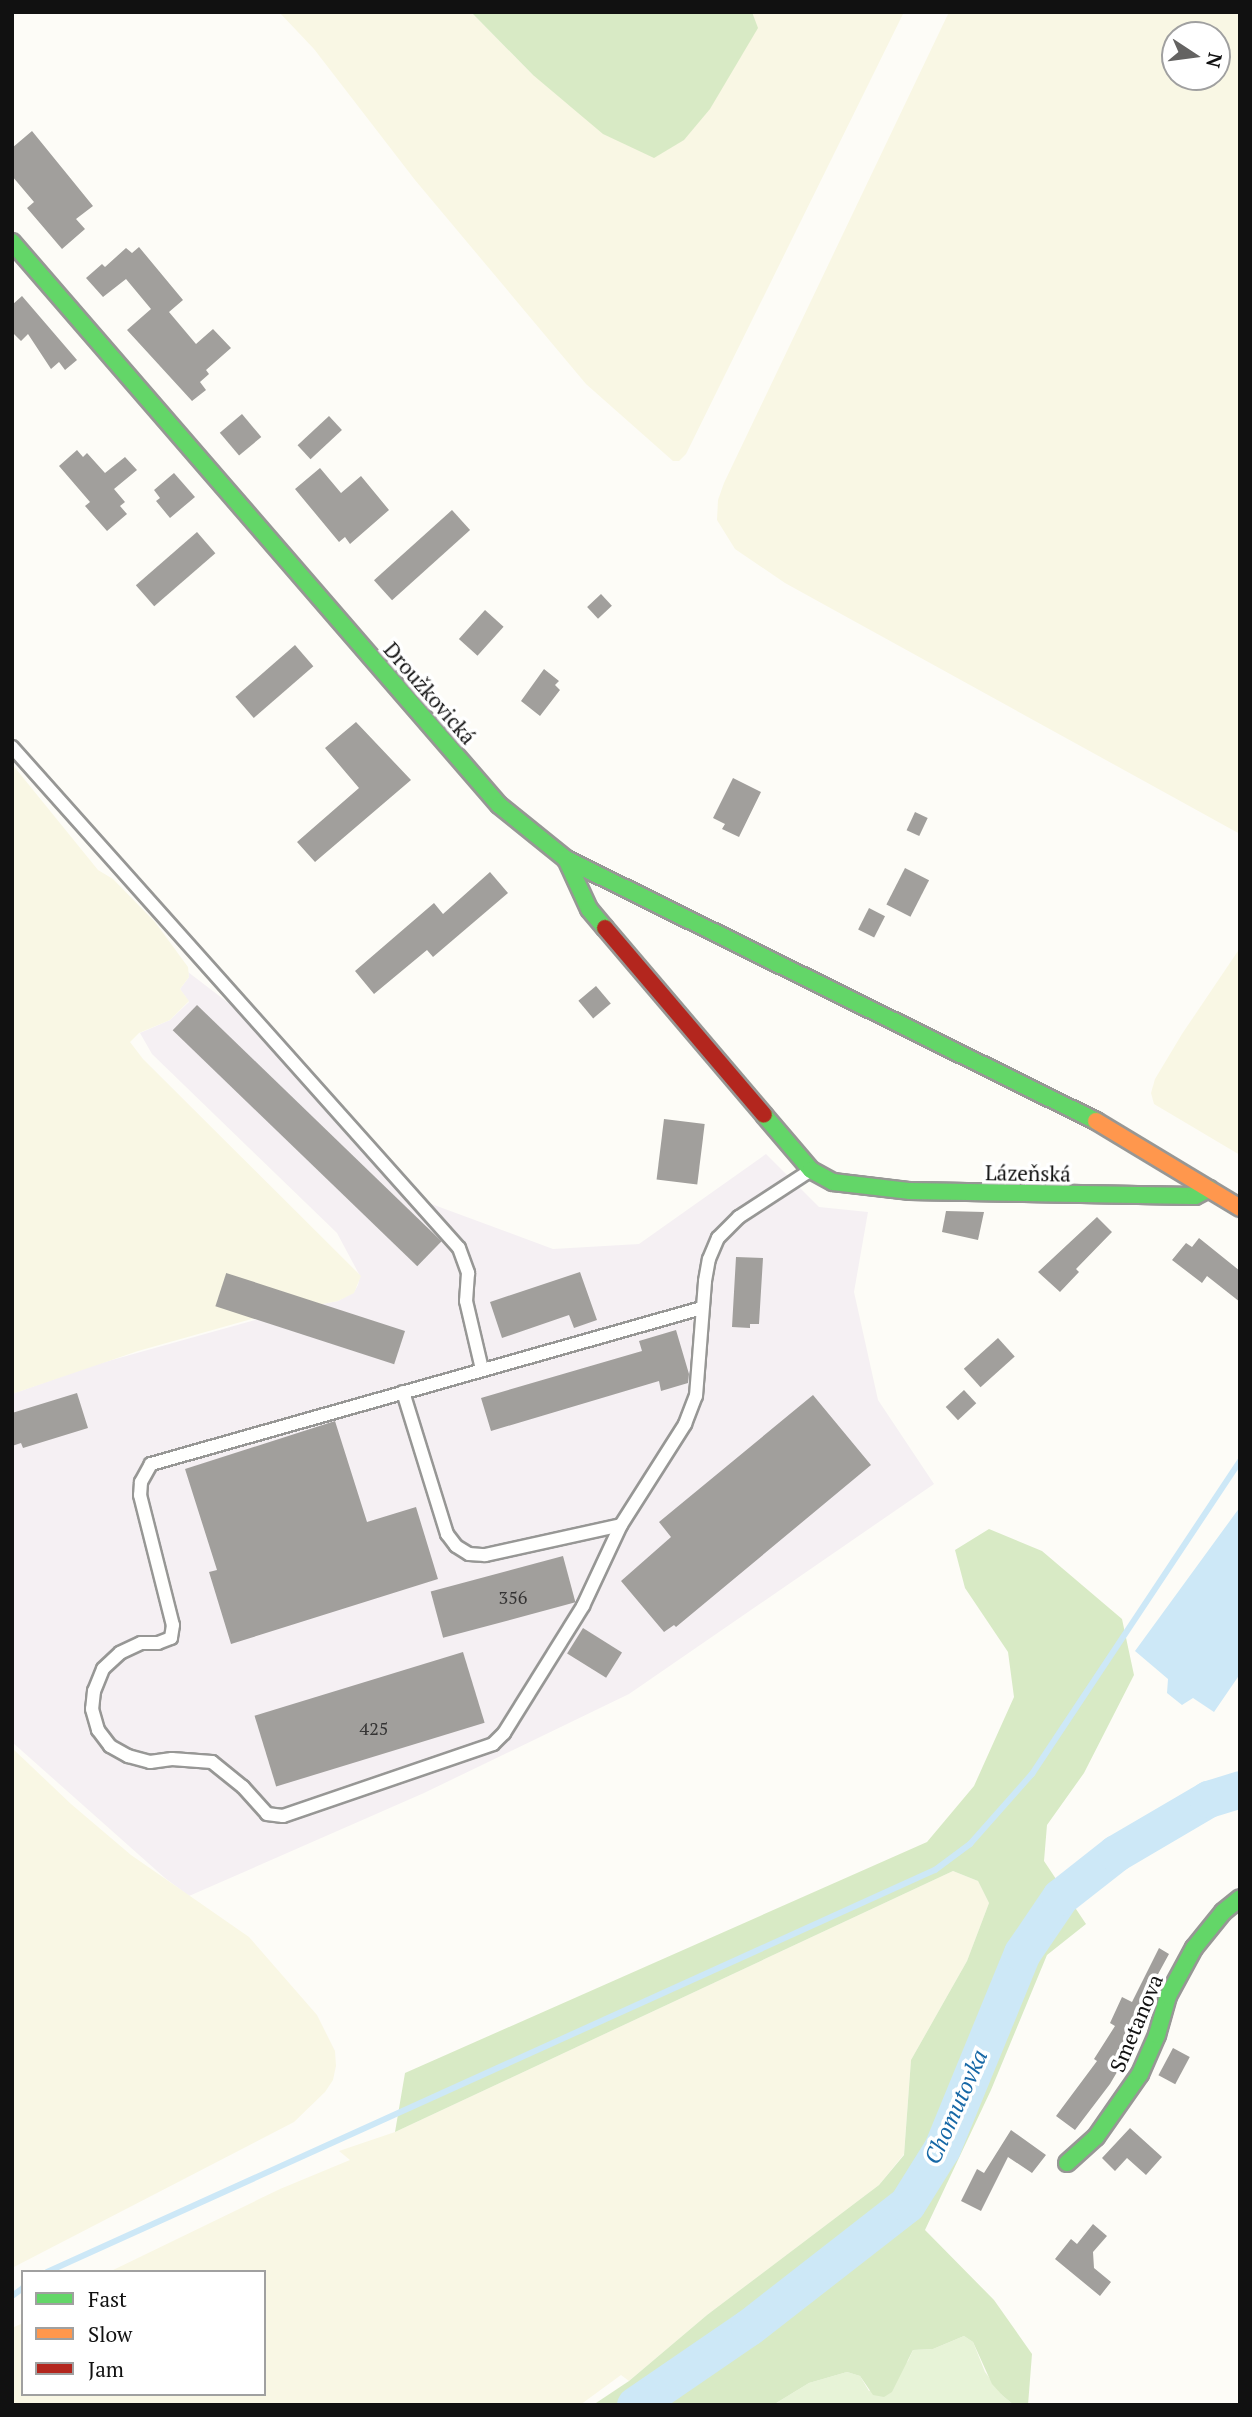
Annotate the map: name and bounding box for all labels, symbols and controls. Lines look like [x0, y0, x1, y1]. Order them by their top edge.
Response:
north arrow [1161, 21, 1231, 91]
text: N [1201, 51, 1229, 70]
street label: Droužkovická [379, 637, 481, 749]
street label: Lázeňská [985, 1160, 1071, 1186]
house number: 356 [499, 1586, 527, 1608]
house number: 425 [360, 1717, 388, 1739]
street label: Smetanova [1104, 1971, 1168, 2075]
water label: Chomutovka [918, 2045, 994, 2169]
legend [21, 2270, 266, 2396]
text: Fast [88, 2285, 127, 2313]
text: Slow [88, 2320, 132, 2348]
text: Jam [88, 2355, 124, 2383]

